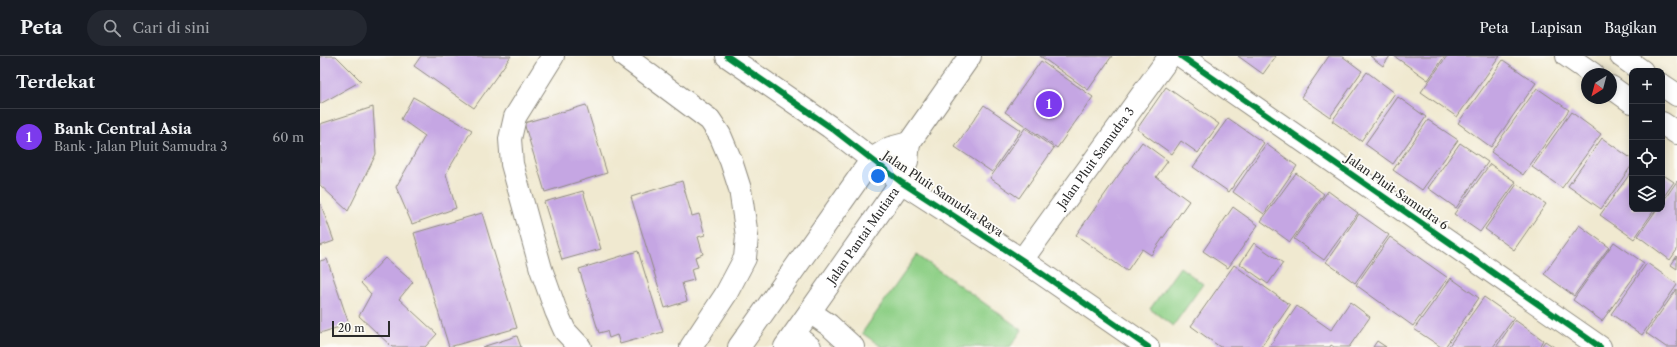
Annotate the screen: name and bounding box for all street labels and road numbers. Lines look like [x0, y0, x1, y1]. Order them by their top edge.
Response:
street label: Jalan Pluit Samudra 3 [1053, 104, 1137, 213]
street label: Jalan Pluit Samudra Raya [878, 146, 1007, 240]
street label: Jalan Pluit Samudra 6 [1341, 149, 1451, 233]
street label: Jalan Pantai Mutiara [822, 184, 902, 288]

